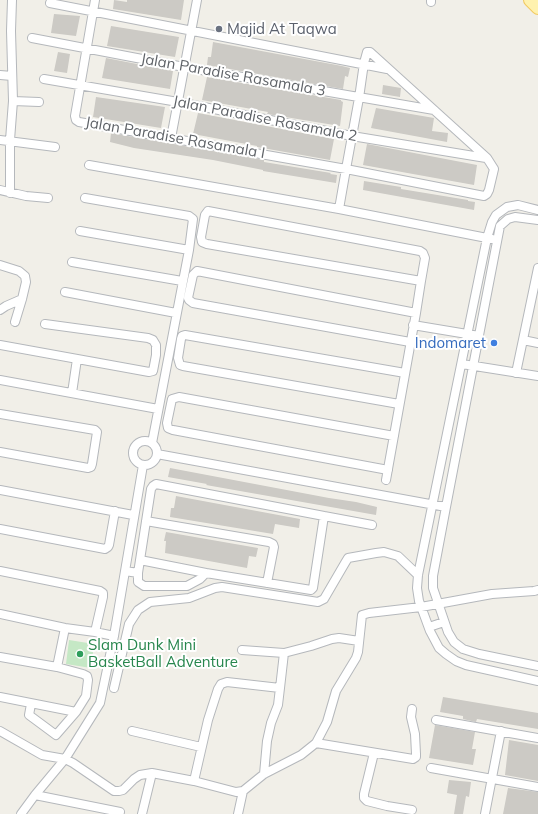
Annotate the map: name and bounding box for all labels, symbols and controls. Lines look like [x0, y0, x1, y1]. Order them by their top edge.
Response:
place label: Majid At Taqwa [227, 20, 337, 38]
marker: Majid At Taqwa [214, 24, 224, 34]
street label: Jalan Paradise Rasamala 3 [139, 50, 327, 100]
street label: Jalan Paradise Rasamala 2 [171, 92, 359, 146]
street label: Jalan Paradise Rasamala I [84, 113, 266, 163]
place label: Indomaret [415, 334, 486, 352]
marker: Indomaret [489, 338, 499, 348]
place label: Slam Dunk Mini BasketBall Adventure [88, 636, 238, 671]
marker: Slam Dunk Mini BasketBall Adventure [75, 649, 85, 659]

